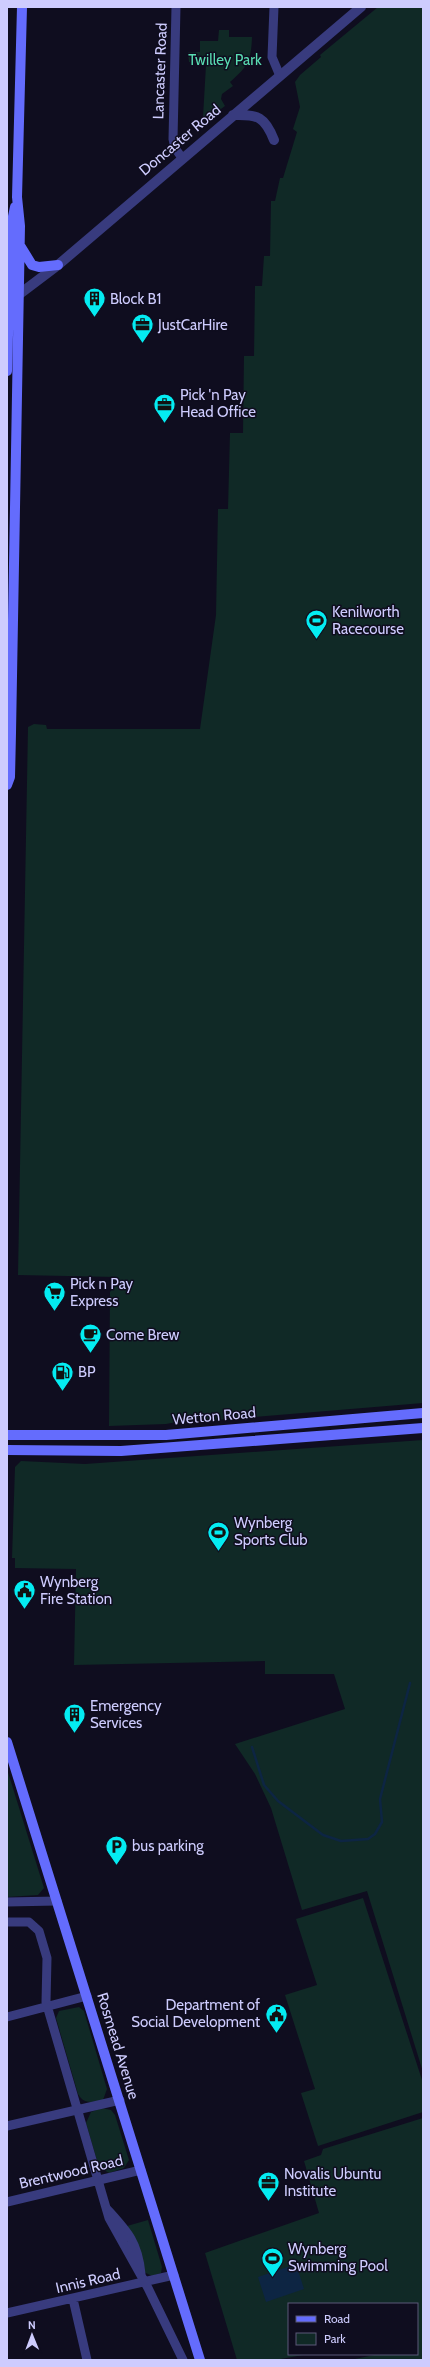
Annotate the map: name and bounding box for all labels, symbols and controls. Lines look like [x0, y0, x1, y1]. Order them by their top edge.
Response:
street label: Lancaster Road [149, 22, 171, 120]
park label: Twilley Park [188, 51, 262, 69]
street label: Doncaster Road [136, 101, 224, 179]
building icon: Block B1 [81, 286, 107, 319]
place label: Block B1 [110, 290, 161, 308]
office icon: JustCarHire [129, 312, 155, 345]
place label: JustCarHire [157, 316, 228, 334]
place label: Pick 'n Pay Head Office [180, 386, 256, 421]
office icon: Pick 'n Pay Head Office [152, 391, 178, 424]
place label: Kenilworth Racecourse [332, 603, 404, 638]
sports icon: Kenilworth Racecourse [304, 608, 330, 641]
place label: Pick n Pay Express [70, 1275, 134, 1310]
supermarket icon: Pick n Pay Express [41, 1280, 67, 1313]
cafe icon: Come Brew [77, 1322, 103, 1355]
place label: Come Brew [106, 1326, 180, 1344]
fuel station icon: BP [50, 1359, 76, 1392]
place label: BP [78, 1363, 96, 1381]
street label: Wetton Road [171, 1403, 257, 1429]
place label: Wynberg Sports Club [234, 1514, 308, 1549]
sports icon: Wynberg Sports Club [205, 1519, 231, 1552]
place label: Wynberg Fire Station [40, 1573, 112, 1608]
public building icon: Wynberg Fire Station [12, 1578, 38, 1611]
place label: Emergency Services [90, 1697, 162, 1732]
building icon: Emergency Services [62, 1702, 88, 1735]
parking icon: bus parking [104, 1833, 130, 1866]
place label: bus parking [132, 1837, 204, 1855]
street label: Rosmead Avenue [93, 1991, 143, 2102]
place label: Department of Social Development [131, 1996, 260, 2031]
public building icon: Department of Social Development [263, 2001, 289, 2034]
street label: Brentwood Road [17, 2151, 125, 2193]
place label: Novalis Ubuntu Institute [284, 2165, 381, 2200]
office icon: Novalis Ubuntu Institute [256, 2170, 282, 2203]
place label: Wynberg Swimming Pool [288, 2240, 388, 2275]
sports icon: Wynberg Swimming Pool [259, 2245, 285, 2278]
street label: Innis Road [54, 2265, 122, 2297]
legend [288, 2303, 418, 2355]
text: Road [324, 2311, 350, 2326]
north arrow [12, 2315, 52, 2355]
text: N [28, 2318, 36, 2332]
text: Park [324, 2331, 346, 2346]

